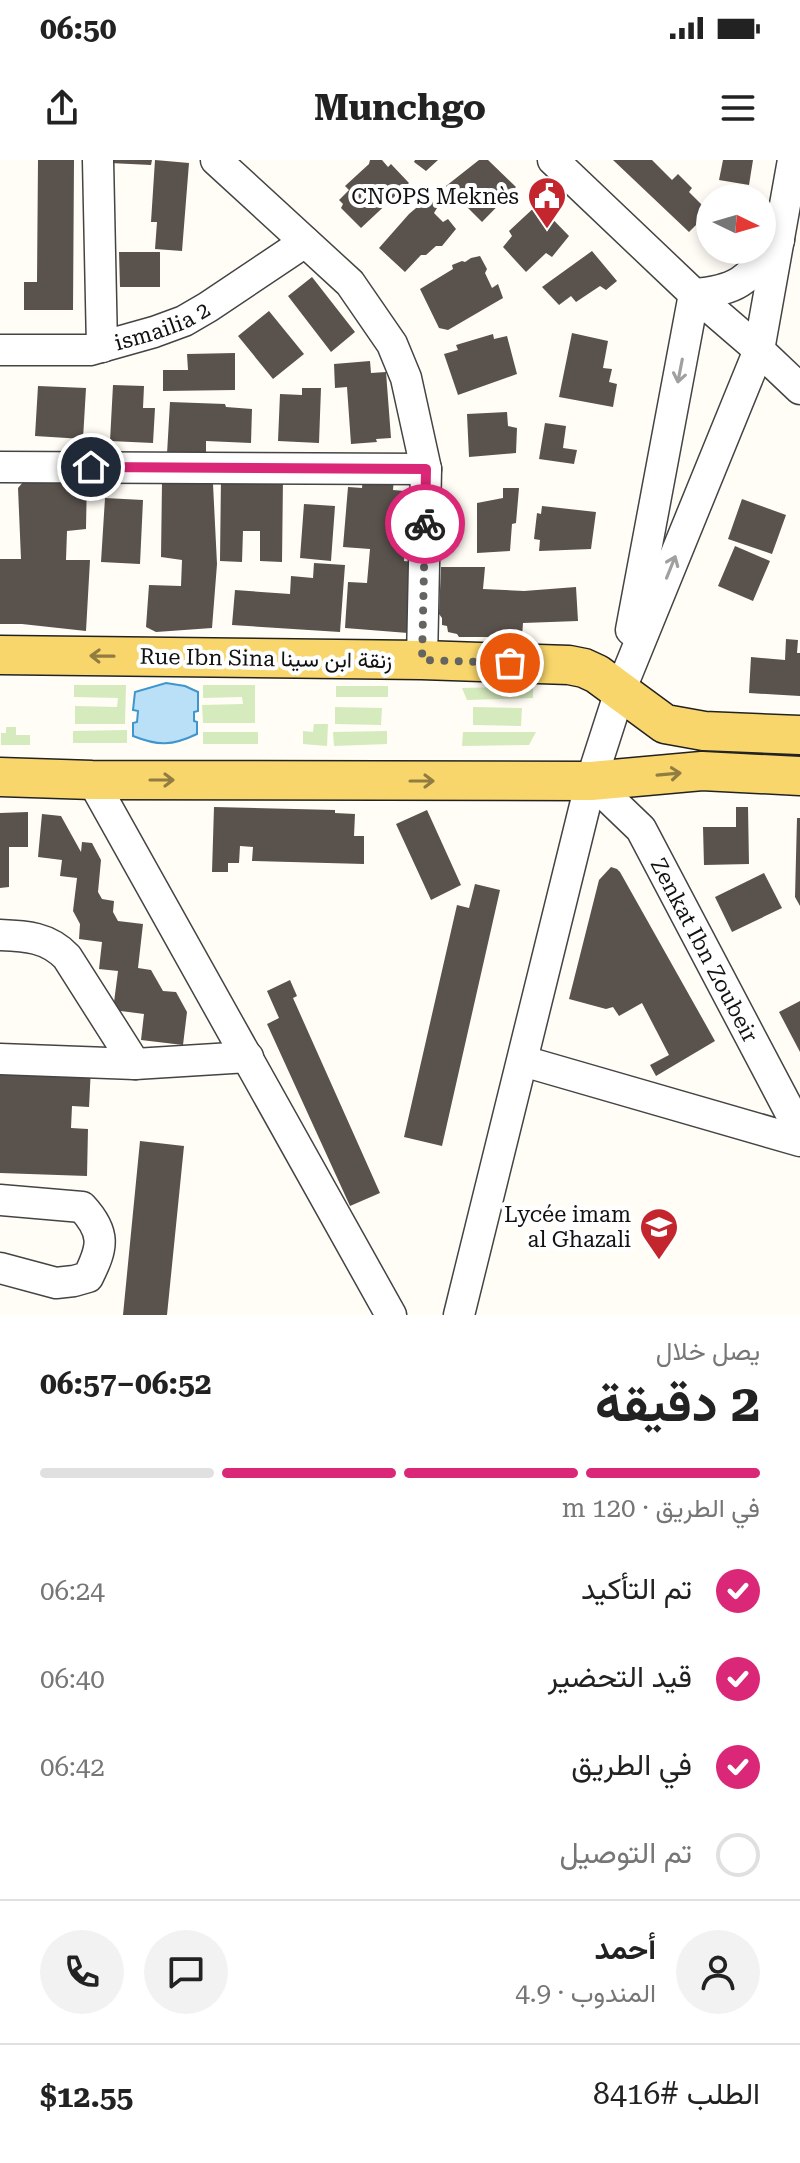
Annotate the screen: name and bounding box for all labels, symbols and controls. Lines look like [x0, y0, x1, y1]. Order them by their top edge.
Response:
text: 06:50 [40, 11, 117, 46]
icon: share [40, 86, 84, 130]
icon: menu [716, 86, 760, 130]
text: Munchgo [314, 87, 486, 129]
public building icon: CNOPS Meknès [526, 175, 568, 230]
place label: CNOPS Meknès [351, 184, 519, 209]
north arrow [696, 184, 776, 264]
map controls [696, 184, 776, 264]
street label: ismailia 2 [112, 297, 215, 356]
one-way arrow [671, 357, 686, 383]
pin [57, 433, 125, 501]
icon: home [69, 445, 113, 489]
courier [385, 484, 465, 564]
icon: bike [403, 502, 447, 546]
one-way arrow [665, 555, 679, 580]
pin [476, 629, 544, 697]
icon: bag [488, 641, 532, 685]
street label: Rue Ibn Sina زنقة ابن سينا [139, 644, 392, 674]
one-way arrow [89, 648, 116, 664]
one-way arrow [655, 767, 682, 782]
one-way arrow [148, 772, 175, 788]
one-way arrow [408, 773, 435, 789]
street label: Zenkat Ibn Zoubeir [646, 854, 763, 1046]
place label: Lycée imam al Ghazali [504, 1202, 631, 1252]
school or university icon: Lycée imam al Ghazali [638, 1206, 680, 1261]
text: يصل خلال [656, 1336, 760, 1366]
text: 06:52–06:57 [40, 1366, 212, 1401]
text: 2 دقيقة [595, 1373, 760, 1434]
text: في الطريق · 120 m [562, 1493, 760, 1523]
icon: check [716, 1569, 760, 1613]
text: تم التأكيد [581, 1571, 692, 1606]
text: 06:24 [40, 1576, 105, 1606]
icon: check [716, 1657, 760, 1701]
text: قيد التحضير [548, 1659, 692, 1694]
text: 06:40 [40, 1664, 105, 1694]
icon: check [716, 1745, 760, 1789]
text: في الطريق [571, 1747, 692, 1782]
text: 06:42 [40, 1752, 105, 1782]
text: تم التوصيل [559, 1835, 692, 1870]
button: phone [40, 1930, 124, 2014]
button: chat [144, 1930, 228, 2014]
button: person [676, 1930, 760, 2014]
text: أحمد [594, 1931, 656, 1966]
text: المندوب · 4.9 [515, 1978, 656, 2008]
text: الطلب #8416 [593, 2076, 760, 2111]
text: $12.55 [40, 2079, 133, 2114]

